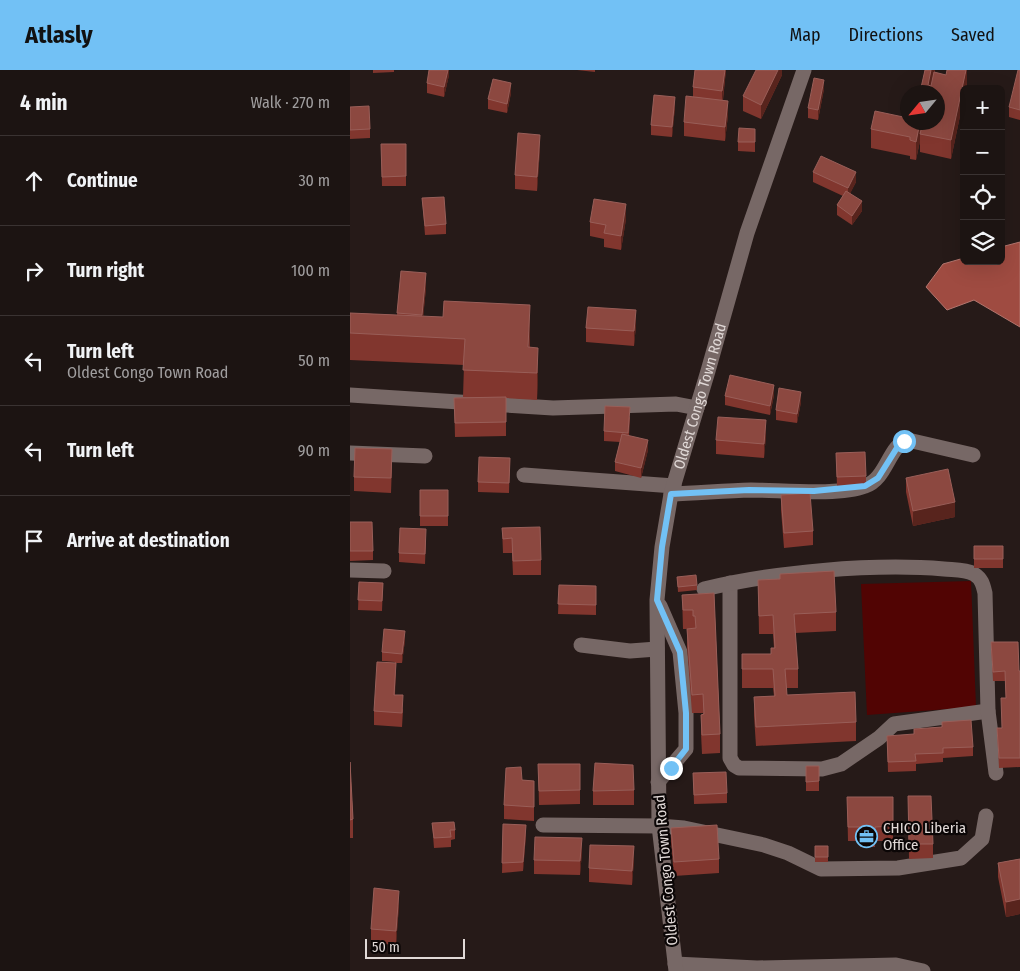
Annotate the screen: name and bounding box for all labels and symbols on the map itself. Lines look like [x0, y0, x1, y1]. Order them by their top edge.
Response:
north arrow [900, 85, 945, 130]
street label: Oldest Congo Town Road [670, 321, 730, 471]
route start [893, 430, 916, 453]
route end [660, 757, 683, 780]
street label: Oldest Congo Town Road [650, 794, 682, 946]
place label: CHICO Liberia Office [883, 819, 966, 854]
office icon: CHICO Liberia Office [855, 825, 879, 849]
scale bar [365, 936, 465, 959]

